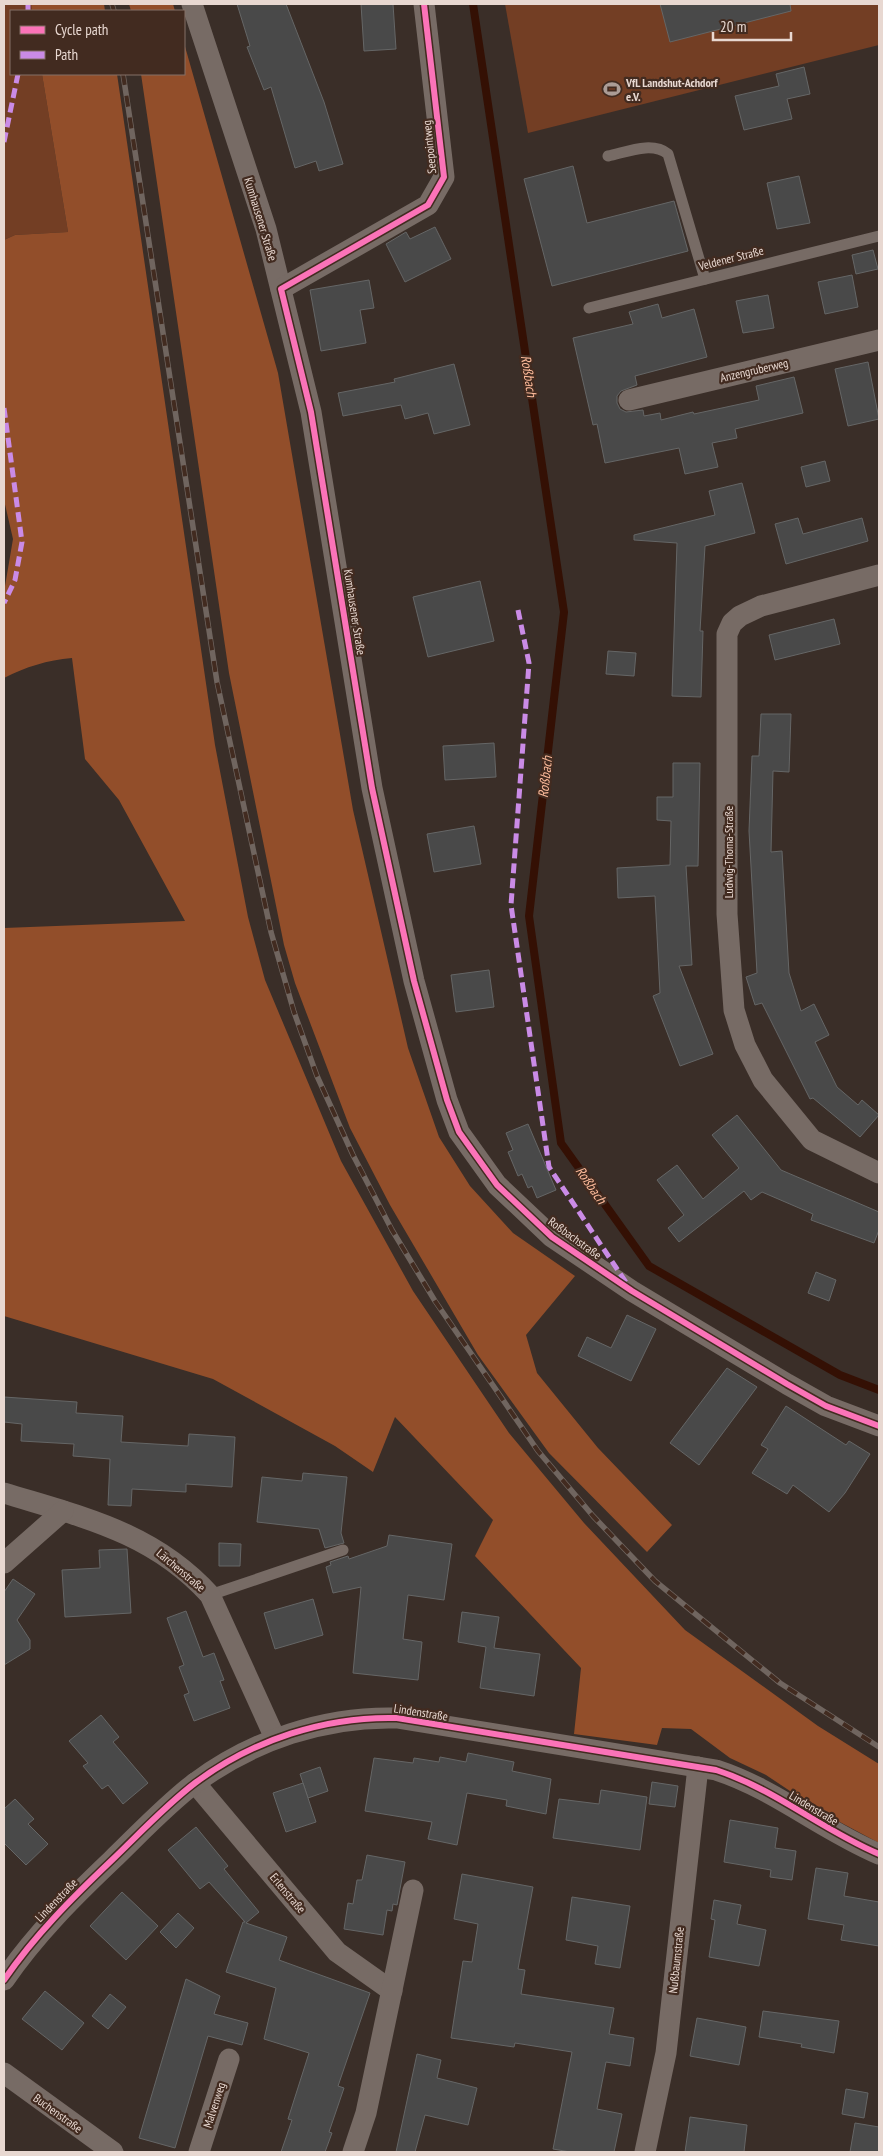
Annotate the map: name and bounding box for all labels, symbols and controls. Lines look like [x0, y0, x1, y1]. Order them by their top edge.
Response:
legend [10, 10, 185, 75]
scale bar [713, 10, 790, 42]
text: 20 m [720, 17, 746, 36]
text: Cycle path [55, 20, 108, 39]
text: Path [55, 45, 78, 64]
place label: VfL Landshut-Achdorf e.V. [625, 75, 718, 104]
sports icon: VfL Landshut-Achdorf e.V. [602, 79, 622, 99]
street label: Seepointweg [419, 120, 439, 174]
street label: Kumhausener Straße [241, 175, 281, 263]
street label: Veldener Straße [696, 243, 765, 274]
water label: Roßbach [517, 354, 541, 399]
street label: Anzengruberweg [718, 355, 790, 385]
street label: Kumhausener Straße [341, 568, 369, 656]
water label: Roßbach [534, 754, 556, 799]
street label: Ludwig-Thoma-Straße [721, 806, 736, 898]
water label: Roßbach [572, 1163, 611, 1208]
street label: Roßbachstraße [545, 1214, 605, 1262]
street label: Lärchenstraße [154, 1545, 208, 1595]
street label: Lindenstraße [393, 1700, 449, 1724]
street label: Lindenstraße [787, 1788, 841, 1828]
street label: Erlenstraße [267, 1870, 309, 1916]
street label: Lindenstraße [32, 1875, 80, 1925]
street label: Nußbaumstraße [665, 1926, 687, 1994]
street label: Malvenweg [200, 2080, 228, 2130]
street label: Buchenstraße [31, 2090, 85, 2136]

